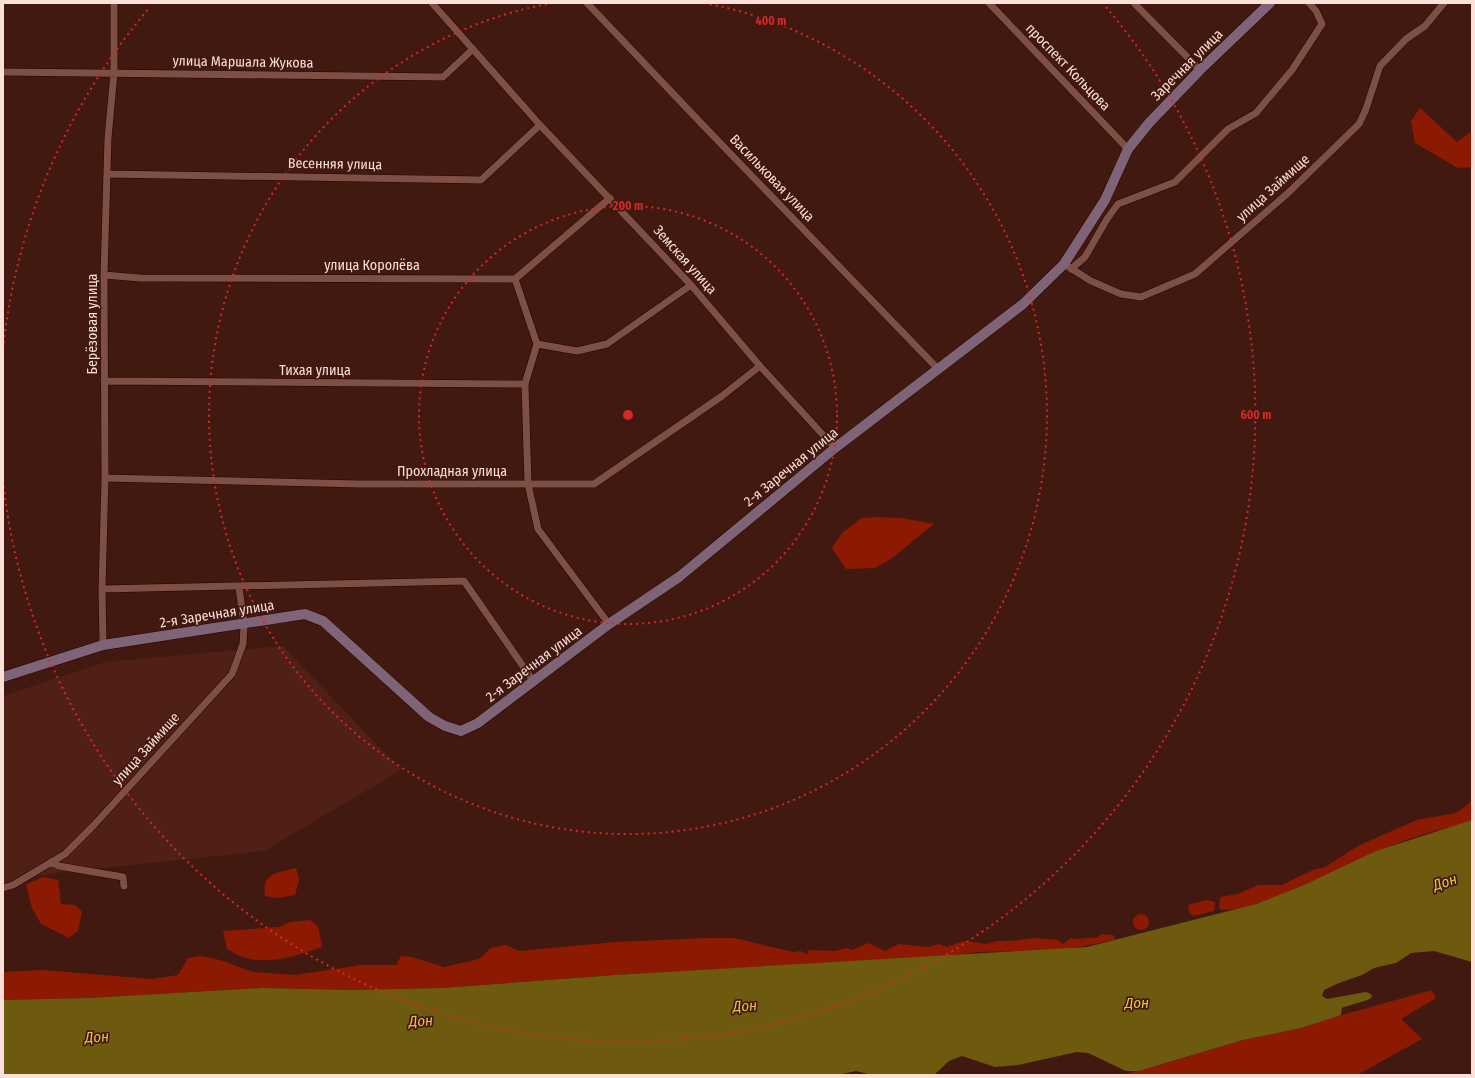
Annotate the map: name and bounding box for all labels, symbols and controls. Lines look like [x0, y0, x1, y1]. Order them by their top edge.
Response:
text: 400 m [756, 14, 786, 28]
street label: проспект Кольцова [1022, 20, 1114, 114]
street label: Заречная улица [1148, 26, 1226, 104]
street label: улица Маршала Жукова [172, 52, 314, 72]
street label: Васильковая улица [726, 131, 818, 225]
street label: улица Займище [1233, 151, 1313, 225]
street label: Весенняя улица [288, 155, 382, 173]
text: 200 m [612, 199, 643, 213]
street label: Земская улица [650, 222, 720, 298]
street label: улица Королёва [324, 257, 420, 274]
street label: Берёзовая улица [84, 273, 101, 374]
street label: Тихая улица [279, 362, 351, 379]
centre of rings [621, 408, 635, 422]
text: 600 m [1240, 408, 1272, 422]
street label: 2-я Заречная улица [741, 424, 841, 510]
street label: Прохладная улица [397, 463, 507, 480]
street label: 2-я Заречная улица [158, 597, 276, 631]
street label: 2-я Заречная улица [483, 622, 585, 706]
street label: улица Займище [109, 709, 183, 789]
water label: Дон [1429, 870, 1459, 895]
water label: Дон [1123, 994, 1149, 1012]
water label: Дон [731, 996, 758, 1016]
water label: Дон [407, 1011, 434, 1031]
water label: Дон [83, 1027, 110, 1047]

